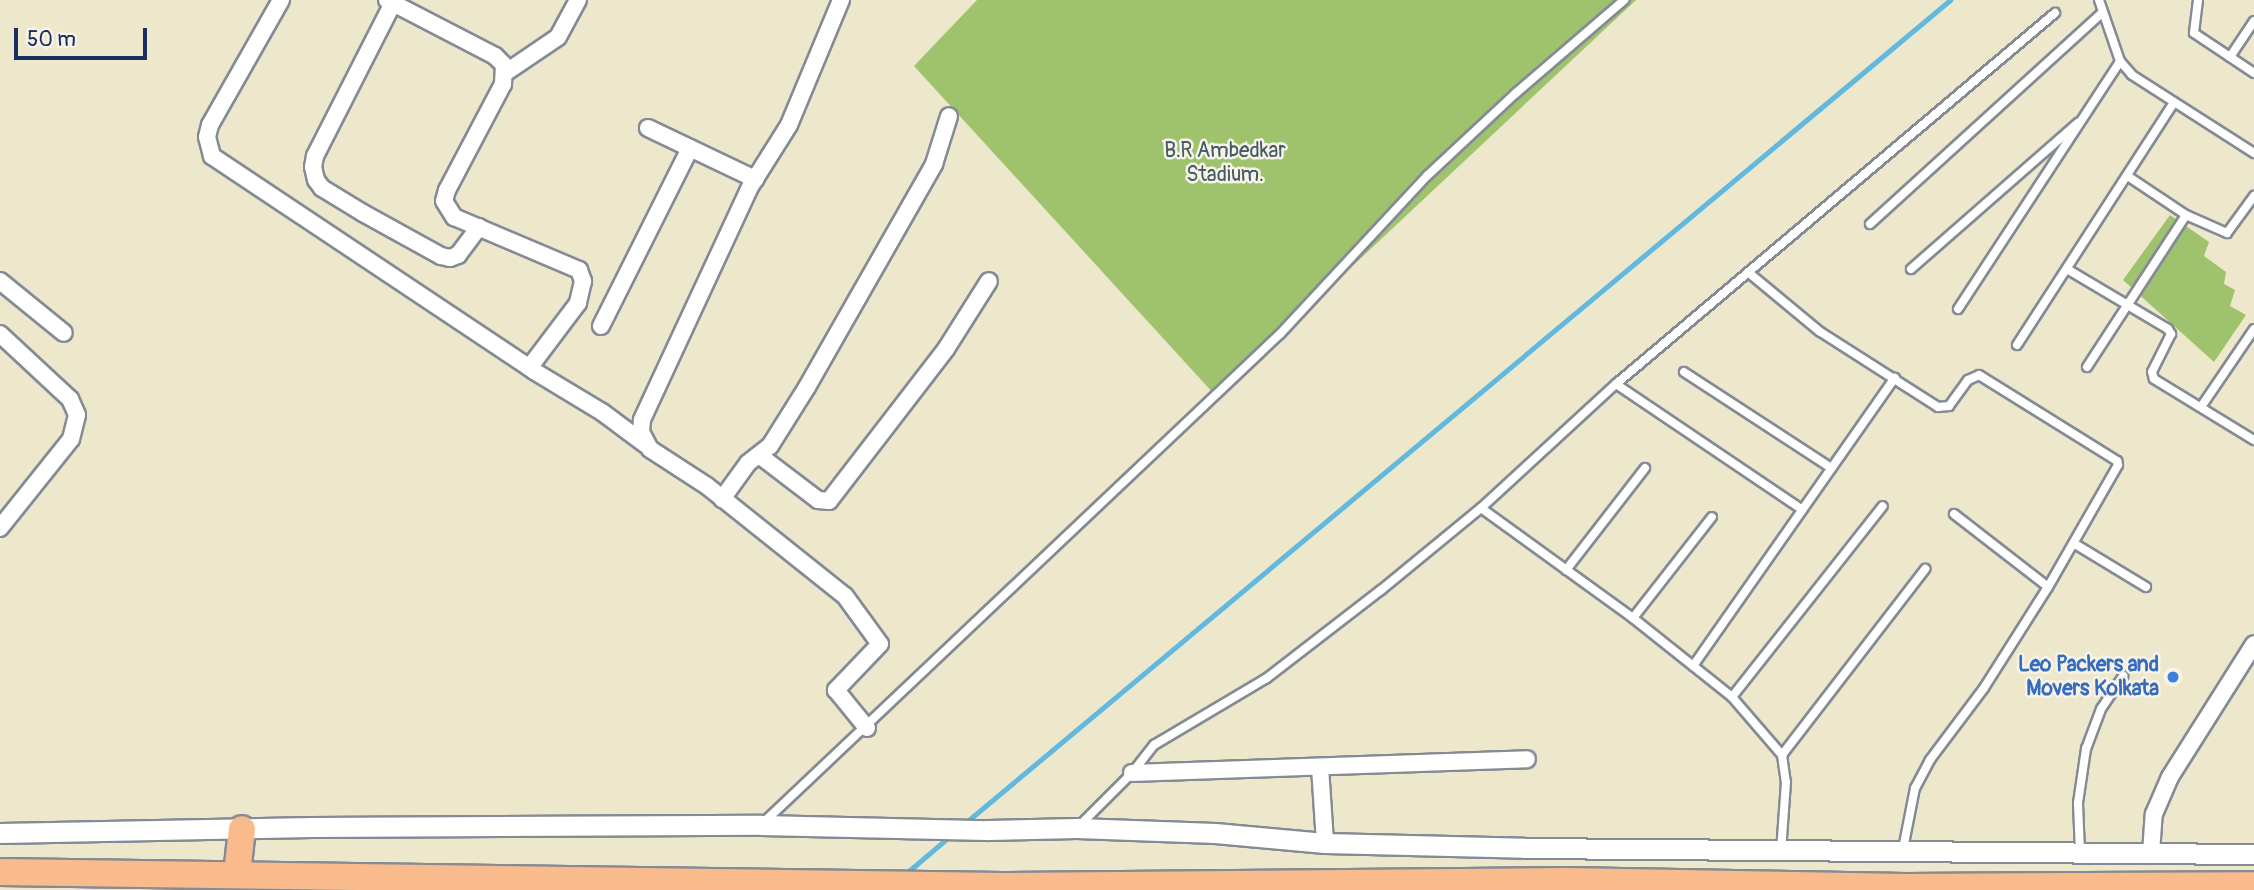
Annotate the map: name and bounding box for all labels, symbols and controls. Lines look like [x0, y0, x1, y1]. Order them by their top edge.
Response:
scale bar [18, 14, 150, 58]
text: 50 m [27, 26, 76, 53]
park label: B.R Ambedkar Stadium. [1164, 138, 1286, 188]
place label: Leo Packers and Movers Kolkata [2018, 652, 2159, 702]
marker: Leo Packers and Movers Kolkata [2165, 669, 2181, 685]

